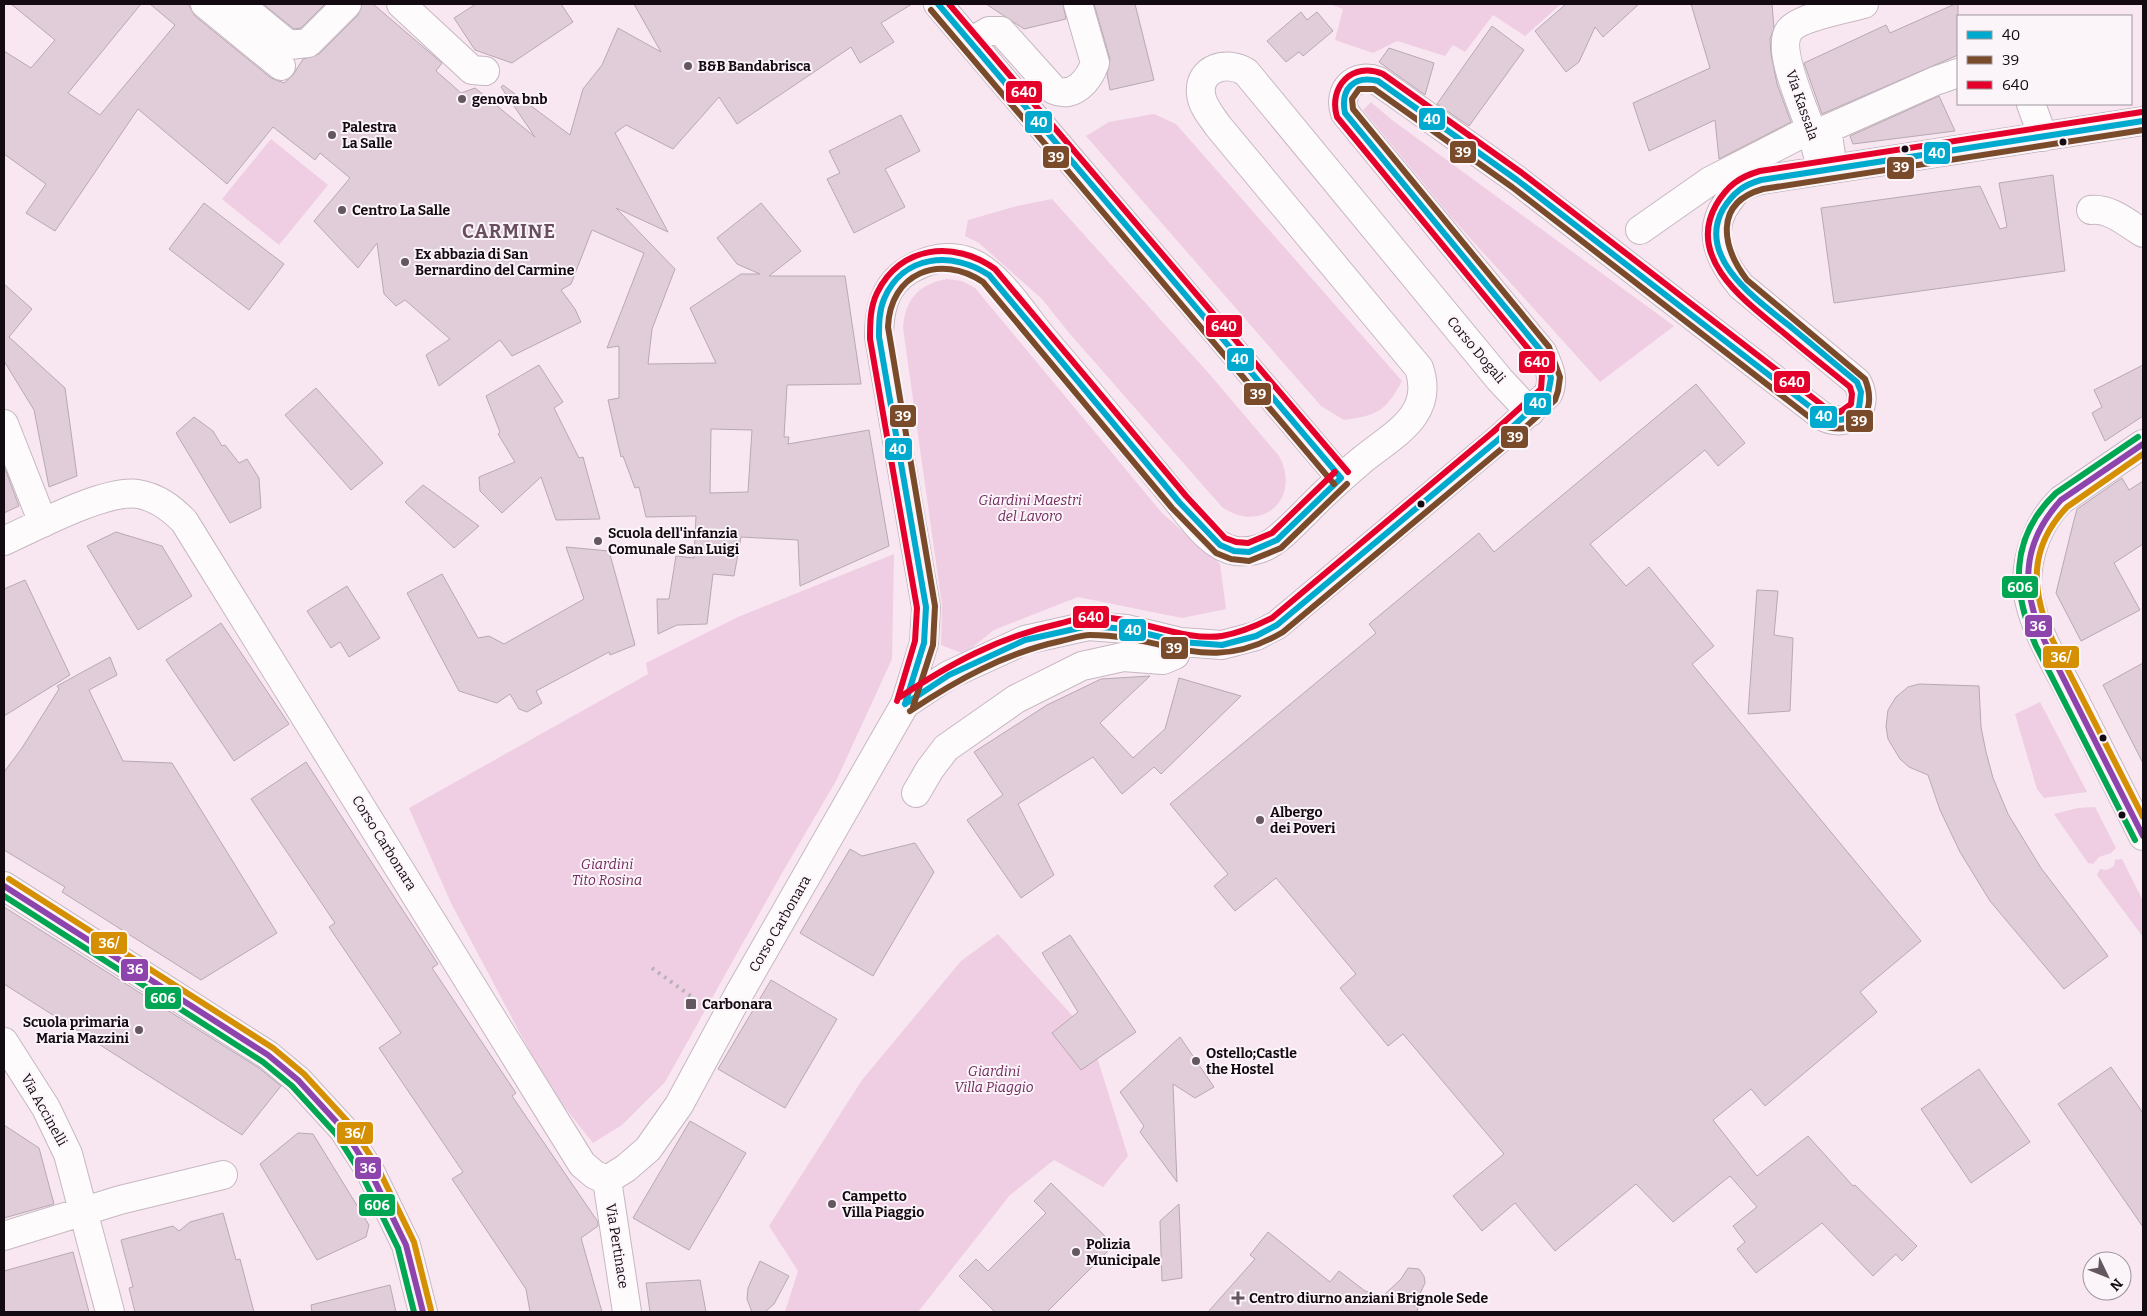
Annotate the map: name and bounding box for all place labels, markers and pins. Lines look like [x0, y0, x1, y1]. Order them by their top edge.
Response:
place label: B&B Bandabrisca [698, 58, 811, 75]
marker: B&B Bandabrisca [682, 60, 694, 72]
place label: genova bnb [472, 91, 548, 108]
marker: genova bnb [456, 93, 468, 105]
place label: Palestra La Salle [342, 119, 397, 152]
marker: Palestra La Salle [326, 129, 338, 141]
unlabelled marker [2058, 137, 2068, 147]
unlabelled marker [1900, 144, 1910, 154]
place label: Centro La Salle [352, 202, 451, 219]
marker: Centro La Salle [336, 204, 348, 216]
place label: Ex abbazia di San Bernardino del Carmine [415, 246, 575, 279]
marker: Ex abbazia di San Bernardino del Carmine [399, 256, 411, 268]
unlabelled marker [1416, 499, 1426, 509]
place label: Scuola dell'infanzia Comunale San Luigi [608, 525, 740, 558]
marker: Scuola dell'infanzia Comunale San Luigi [592, 535, 604, 547]
unlabelled marker [2098, 733, 2108, 743]
place label: Albergo dei Poveri [1270, 804, 1336, 837]
unlabelled marker [2117, 810, 2127, 820]
marker: Albergo dei Poveri [1254, 814, 1266, 826]
place label: Carbonara [702, 996, 772, 1013]
marker: Carbonara [684, 997, 698, 1011]
place label: Scuola primaria Maria Mazzini [23, 1014, 130, 1047]
marker: Scuola primaria Maria Mazzini [133, 1024, 145, 1036]
place label: Ostello;Castle the Hostel [1206, 1045, 1297, 1078]
marker: Ostello;Castle the Hostel [1190, 1055, 1202, 1067]
place label: Campetto Villa Piaggio [842, 1188, 924, 1221]
marker: Campetto Villa Piaggio [826, 1198, 838, 1210]
place label: Polizia Municipale [1086, 1236, 1161, 1269]
marker: Polizia Municipale [1070, 1246, 1082, 1258]
place label: Centro diurno anziani Brignole Sede [1249, 1290, 1489, 1307]
marker: Centro diurno anziani Brignole Sede [1231, 1291, 1245, 1305]

